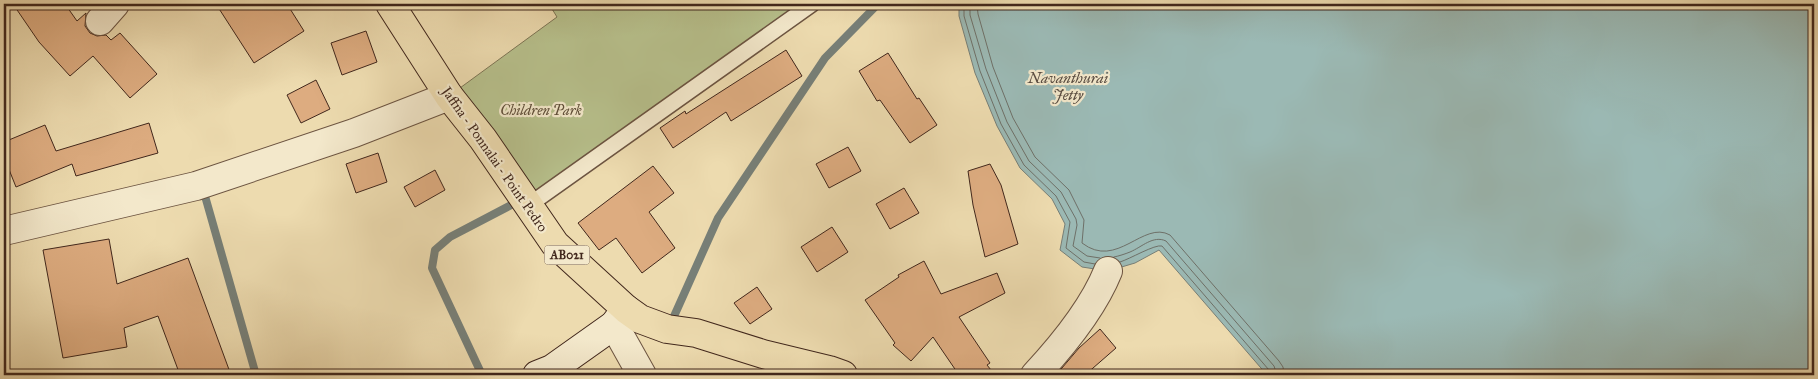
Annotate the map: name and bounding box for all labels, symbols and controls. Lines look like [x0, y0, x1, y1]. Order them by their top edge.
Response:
water label: Navanthurai Jetty [1027, 69, 1109, 104]
street label: Jaffna - Ponnalai - Point Pedro [436, 82, 551, 236]
park label: Children Park [500, 102, 583, 119]
road number: AB021 [544, 246, 590, 264]

